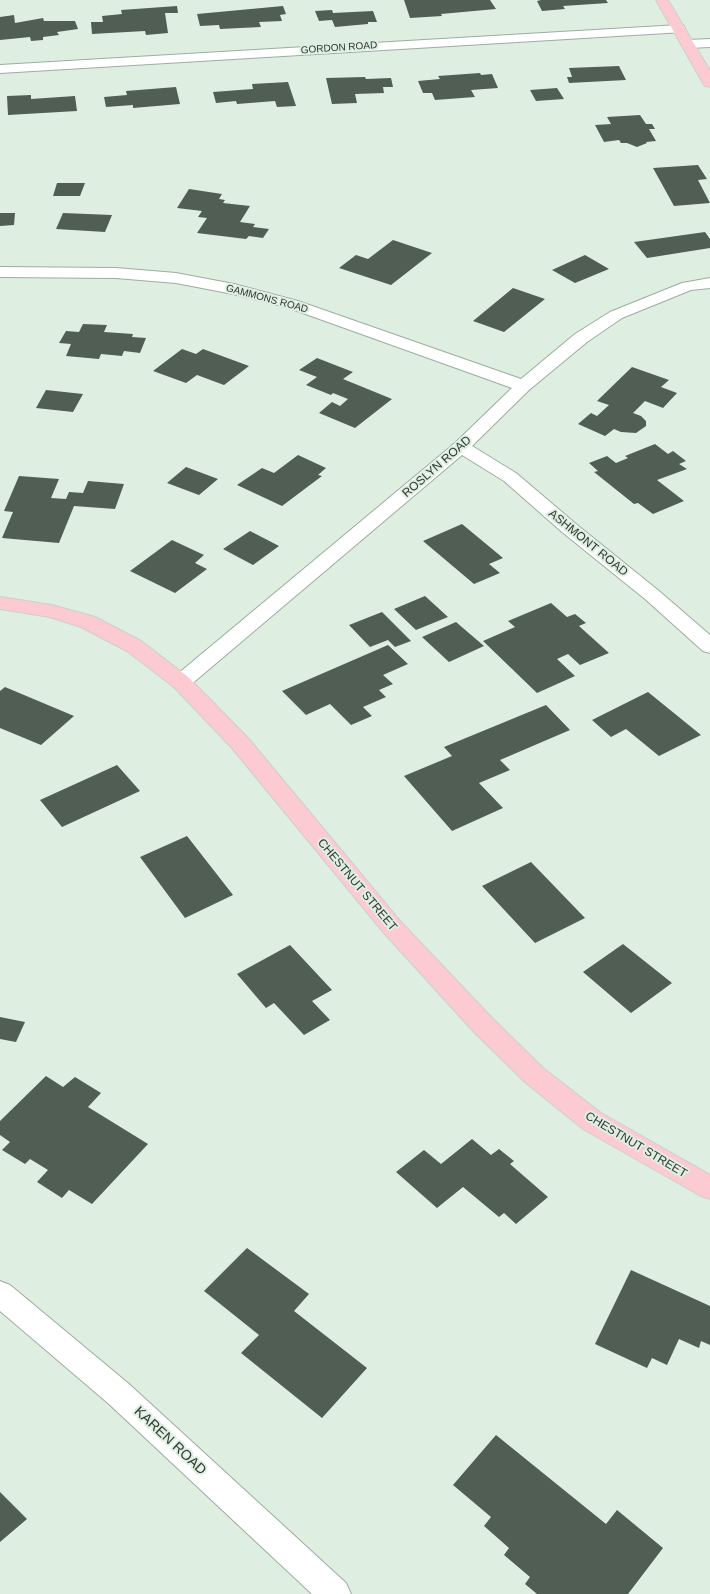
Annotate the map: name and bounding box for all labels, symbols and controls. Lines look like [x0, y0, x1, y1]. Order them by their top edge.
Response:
street label: GORDON ROAD [300, 39, 378, 57]
street label: GAMMONS ROAD [225, 282, 309, 316]
street label: ROSLYN ROAD [400, 433, 474, 501]
street label: ASHMONT ROAD [545, 507, 631, 579]
street label: CHESTNUT STREET [314, 836, 400, 934]
street label: CHESTNUT STREET [583, 1109, 689, 1181]
street label: KAREN ROAD [130, 1403, 210, 1479]

